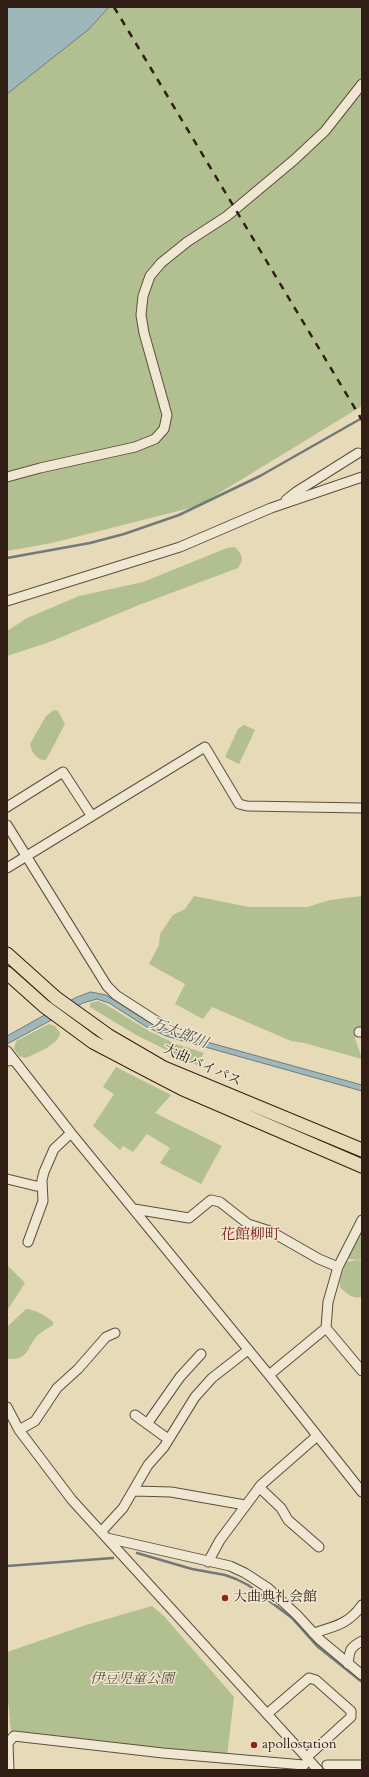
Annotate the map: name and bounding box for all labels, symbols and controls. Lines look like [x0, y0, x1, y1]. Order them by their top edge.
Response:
water label: 万太郎川 [148, 1015, 210, 1053]
street label: 大曲バイパス [160, 1041, 244, 1091]
district label: 花館柳町 [220, 1227, 280, 1245]
place label: 大曲典礼会館 [233, 1590, 317, 1606]
marker: 大曲典礼会館 [220, 1593, 230, 1603]
park label: 伊豆児童公園 [90, 1672, 174, 1688]
place label: apollostation [262, 1737, 337, 1753]
marker: apollostation [249, 1740, 259, 1750]

